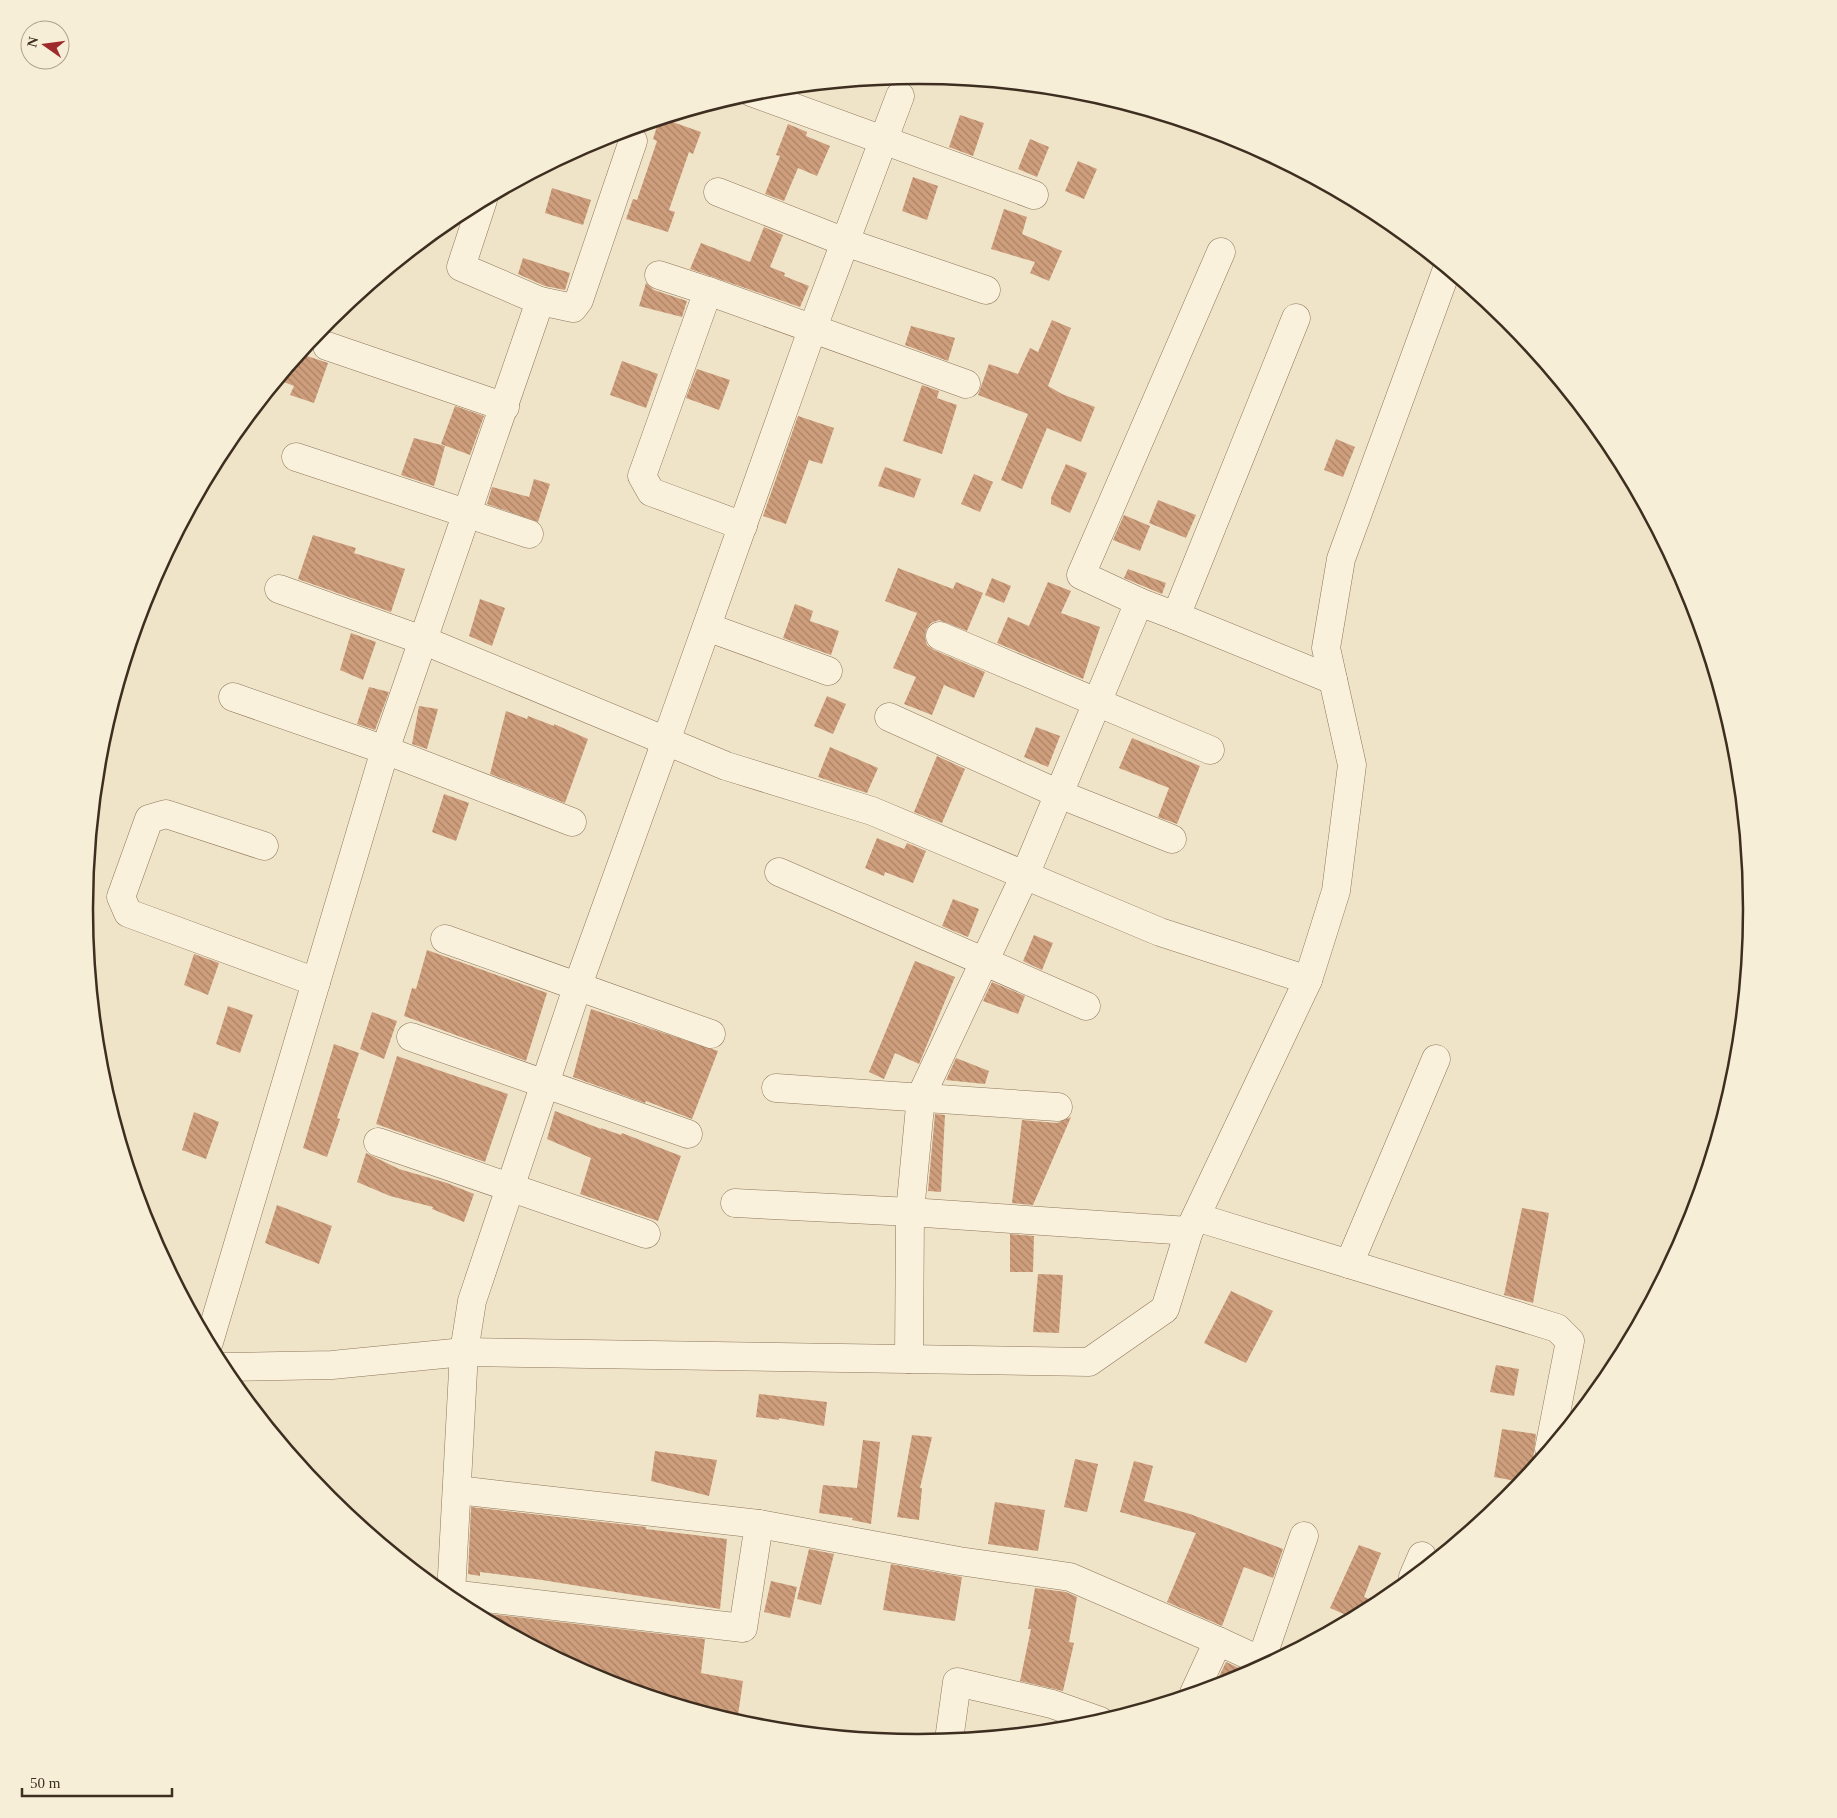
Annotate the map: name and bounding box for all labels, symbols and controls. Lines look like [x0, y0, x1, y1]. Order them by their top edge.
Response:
north arrow [20, 20, 70, 70]
text: N [24, 35, 41, 49]
scale bar [22, 1766, 172, 1798]
text: 50 m [30, 1775, 61, 1791]

